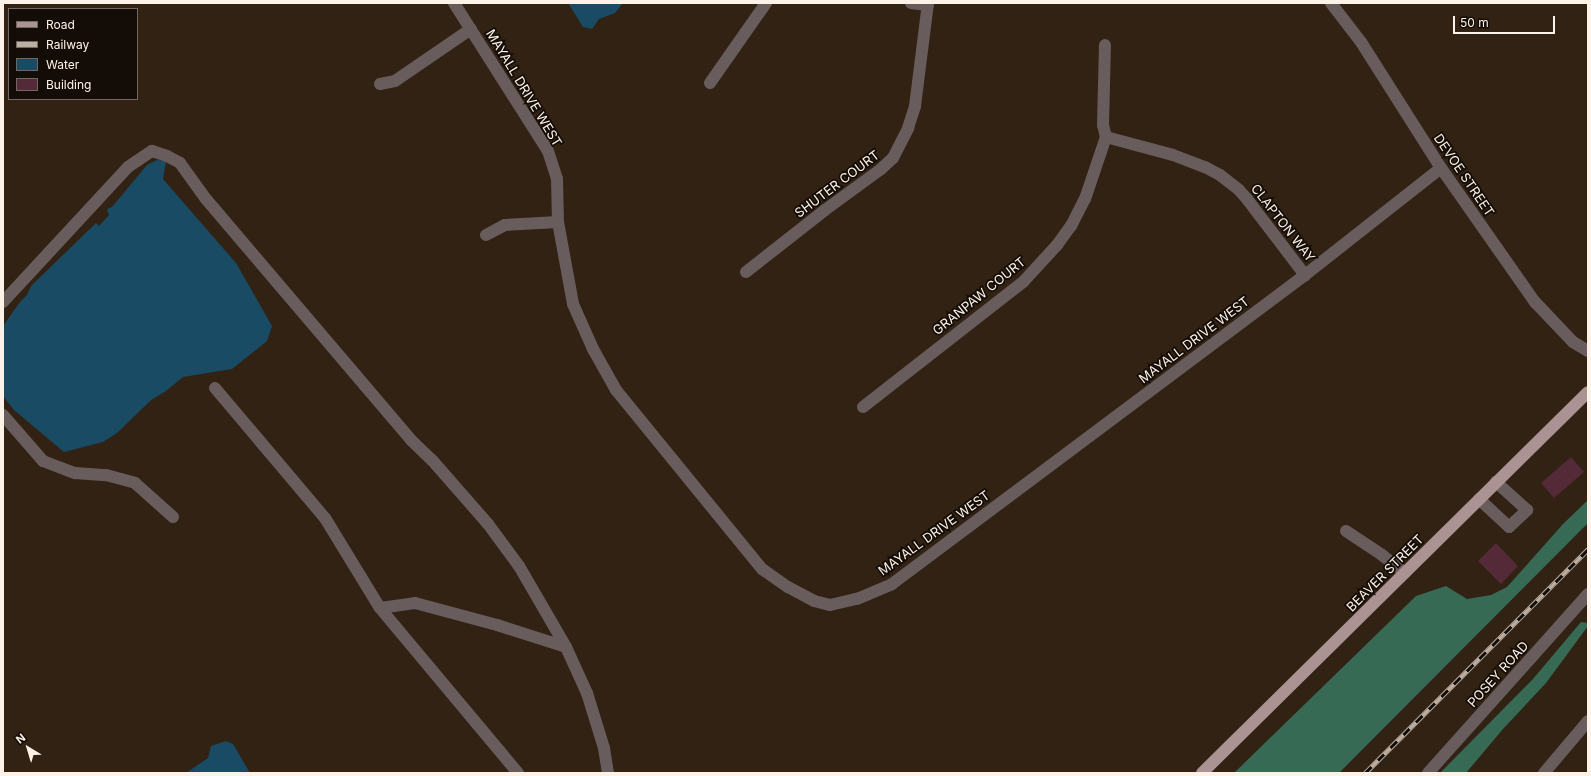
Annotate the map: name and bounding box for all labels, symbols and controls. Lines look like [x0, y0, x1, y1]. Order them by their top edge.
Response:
legend [8, 8, 138, 100]
scale bar [1455, 8, 1557, 34]
text: 50 m [1460, 15, 1489, 30]
text: Road [46, 17, 75, 32]
street label: MAYALL DRIVE WEST [483, 27, 565, 149]
text: Railway [46, 37, 89, 52]
text: Water [46, 57, 79, 72]
text: Building [46, 77, 91, 92]
street label: DEVOE STREET [1431, 131, 1497, 219]
street label: SHUTER COURT [792, 147, 882, 221]
street label: CLAPTON WAY [1248, 181, 1318, 265]
street label: GRANPAW COURT [930, 254, 1028, 338]
street label: MAYALL DRIVE WEST [1136, 293, 1252, 387]
street label: MAYALL DRIVE WEST [875, 487, 993, 579]
street label: BEAVER STREET [1343, 531, 1427, 615]
street label: POSEY ROAD [1464, 638, 1532, 710]
north arrow [8, 728, 48, 768]
text: N [13, 730, 28, 747]

